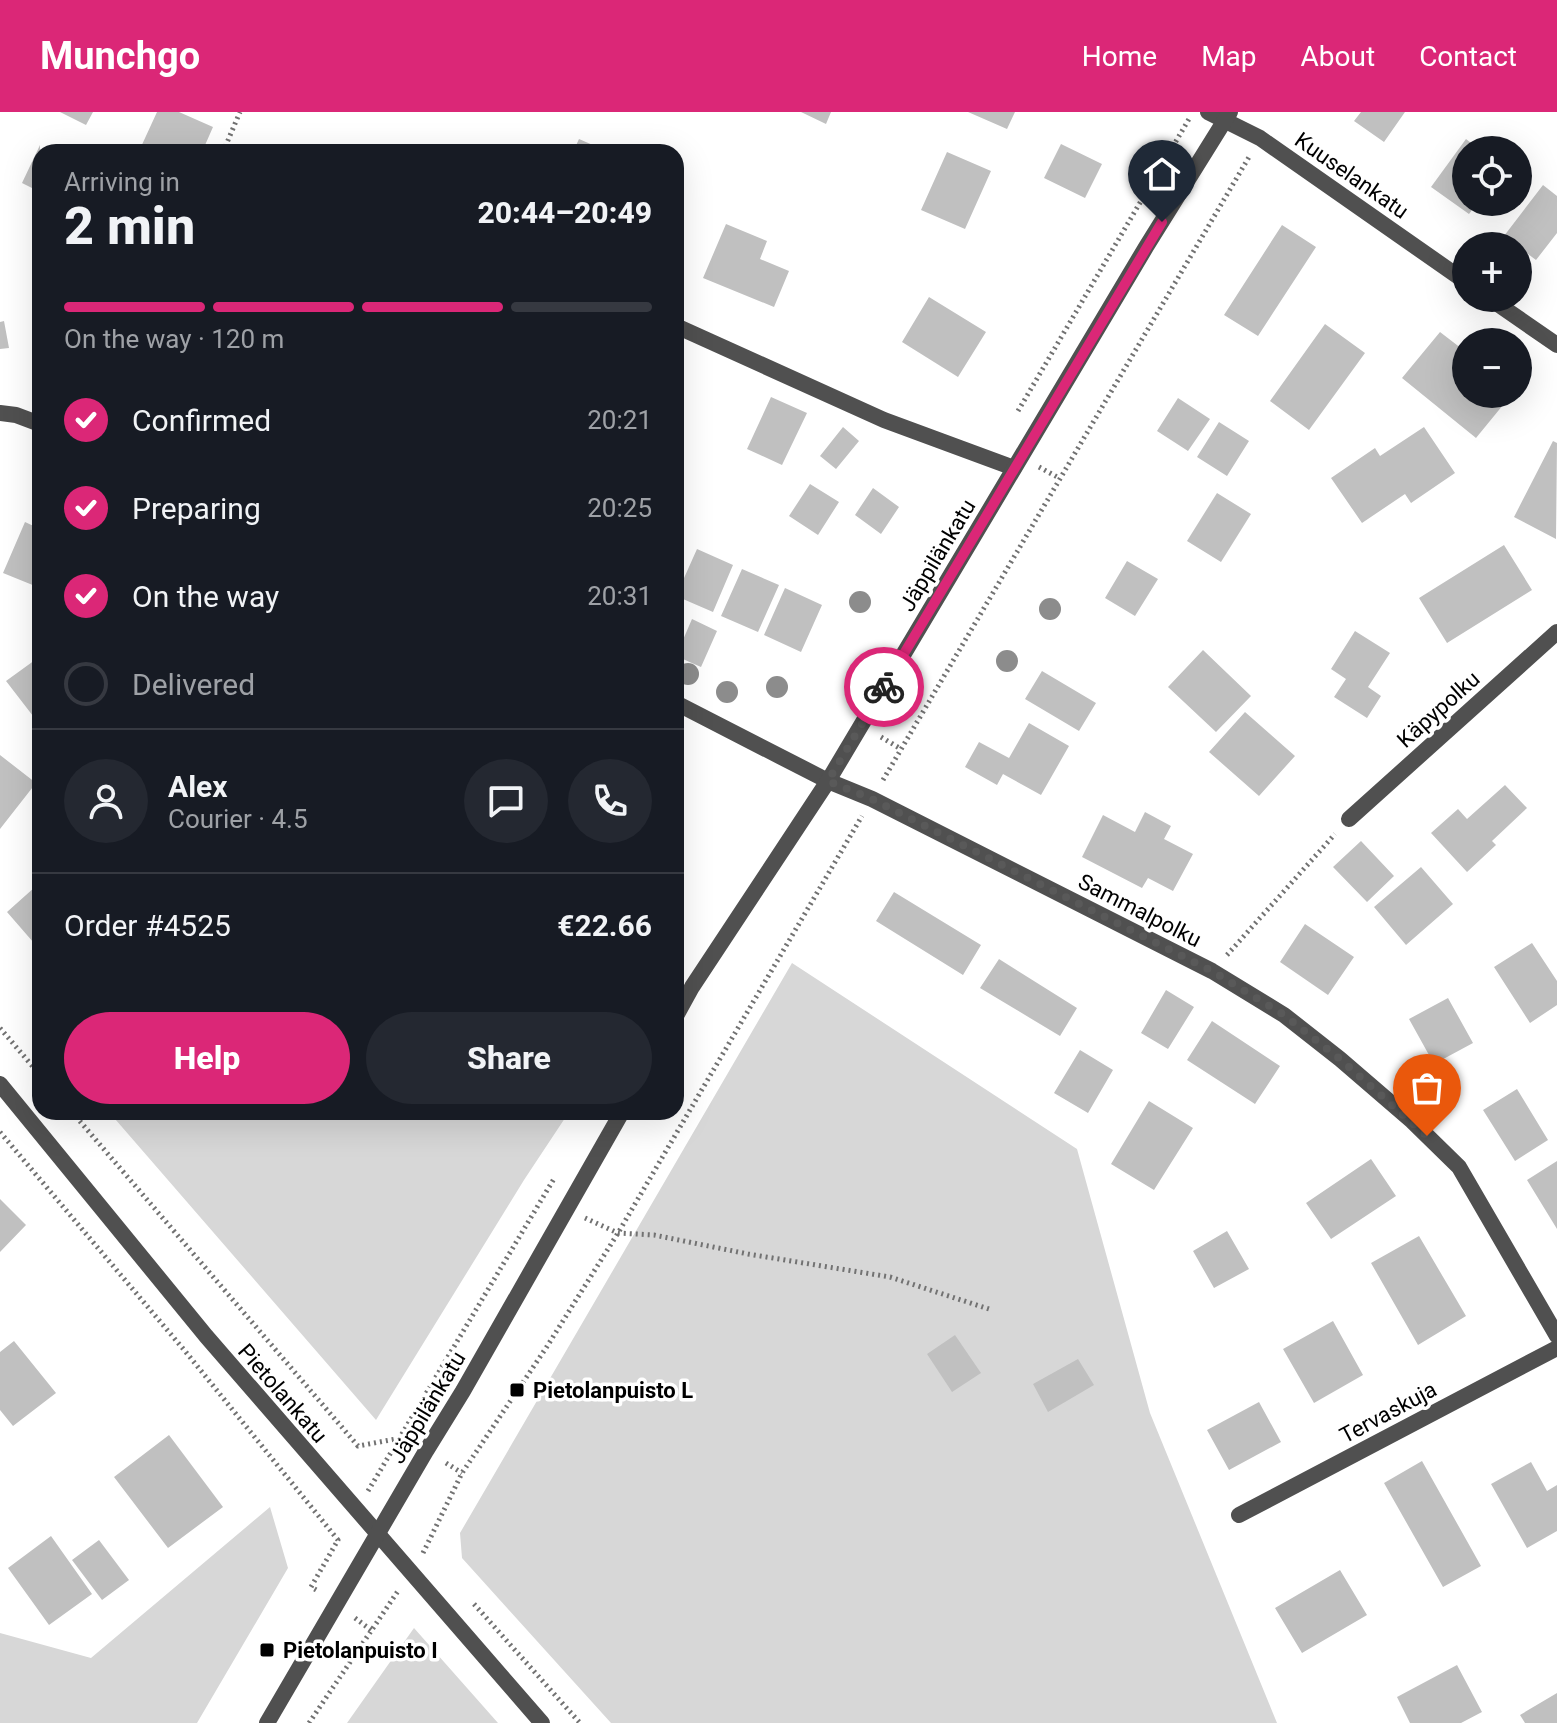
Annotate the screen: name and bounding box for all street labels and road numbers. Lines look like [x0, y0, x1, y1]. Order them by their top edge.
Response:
street label: Kuuselankatu [1290, 127, 1413, 224]
street label: Jäppilänkatu [894, 495, 981, 616]
street label: Käpypolku [1392, 666, 1485, 753]
street label: Sammalpolku [1074, 869, 1205, 952]
street label: Pietolankatu [233, 1339, 332, 1448]
street label: Jäppilänkatu [384, 1347, 471, 1468]
street label: Tervaskuja [1336, 1377, 1441, 1448]

